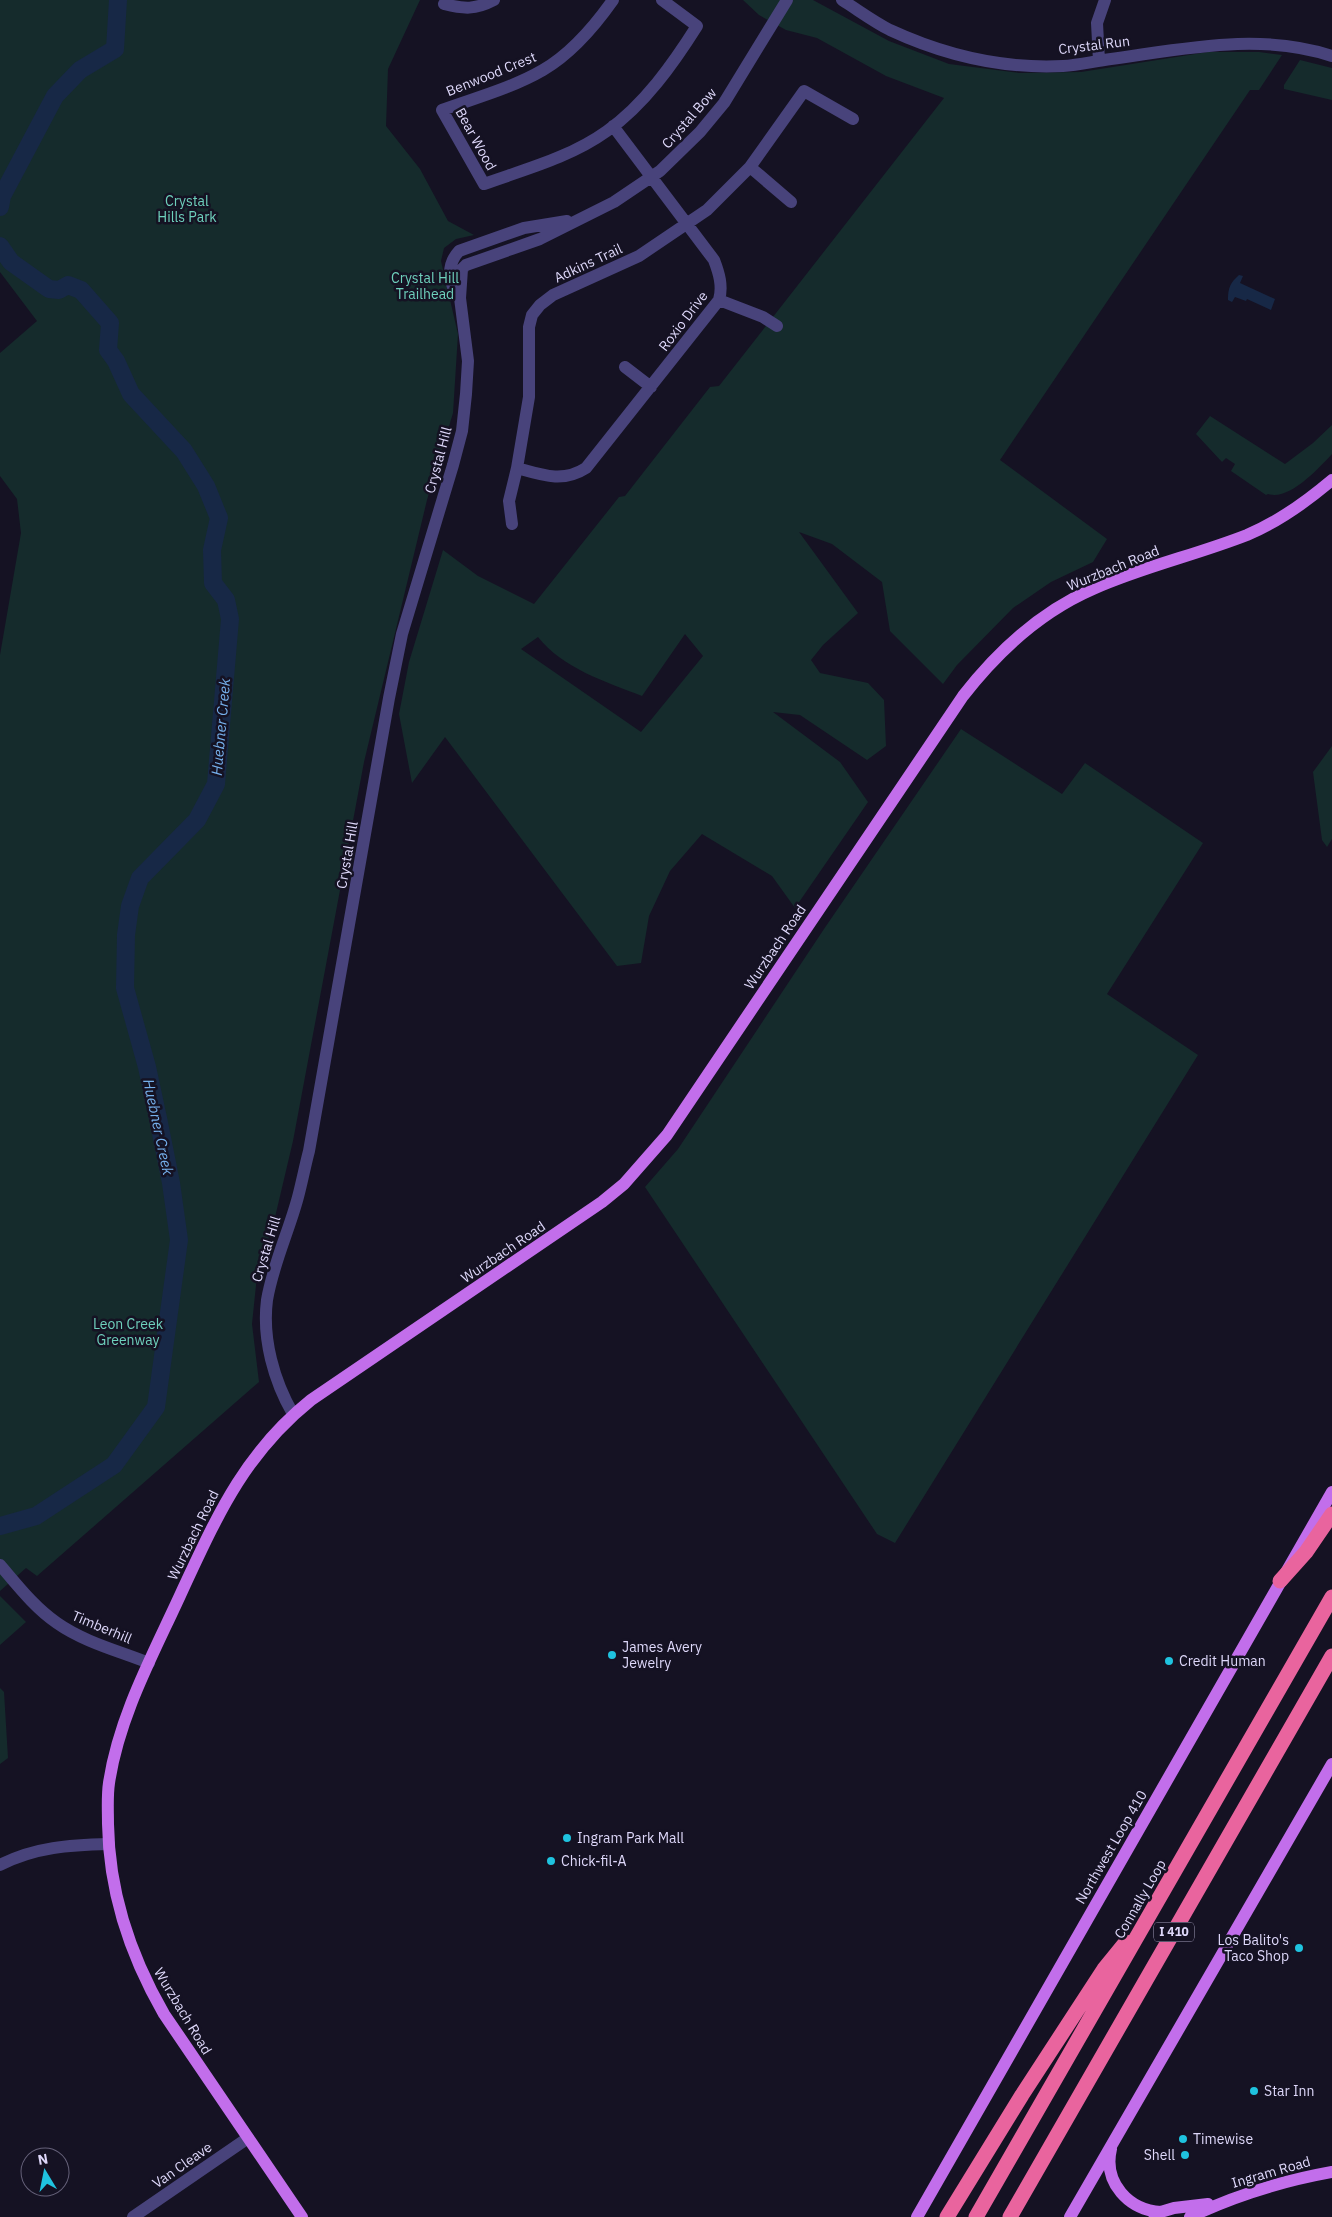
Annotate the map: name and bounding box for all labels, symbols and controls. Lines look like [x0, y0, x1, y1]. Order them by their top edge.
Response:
street label: Crystal Run [1057, 32, 1131, 58]
street label: Benwood Crest [443, 48, 539, 100]
street label: Crystal Bow [658, 84, 720, 152]
street label: Bear Wood [451, 105, 501, 173]
park label: Crystal Hills Park [157, 192, 217, 226]
street label: Adkins Trail [551, 239, 625, 287]
park label: Crystal Hill Trailhead [391, 269, 459, 303]
street label: Roxio Drive [655, 287, 712, 355]
street label: Crystal Hill [420, 425, 456, 495]
street label: Wurzbach Road [1064, 541, 1162, 595]
water label: Huebner Creek [207, 677, 234, 776]
street label: Crystal Hill [332, 820, 362, 890]
street label: Wurzbach Road [740, 901, 810, 993]
water label: Huebner Creek [139, 1077, 178, 1177]
street label: Crystal Hill [247, 1214, 285, 1284]
street label: Wurzbach Road [457, 1217, 549, 1287]
park label: Leon Creek Greenway [93, 1315, 164, 1349]
street label: Wurzbach Road [163, 1487, 223, 1583]
street label: Timberhill [69, 1606, 135, 1648]
place label: James Avery Jewelry [622, 1638, 702, 1672]
marker: James Avery Jewelry [606, 1649, 618, 1661]
place label: Credit Human [1179, 1652, 1266, 1670]
marker: Credit Human [1163, 1655, 1175, 1667]
street label: Northwest Loop 410 [1071, 1787, 1151, 1907]
place label: Ingram Park Mall [577, 1829, 684, 1847]
marker: Ingram Park Mall [561, 1832, 573, 1844]
place label: Chick-fil-A [561, 1852, 626, 1870]
marker: Chick-fil-A [545, 1855, 557, 1867]
street label: Connally Loop [1110, 1856, 1170, 1942]
road number: I 410 [1154, 1922, 1194, 1941]
place label: Los Balito's Taco Shop [1218, 1931, 1289, 1965]
marker: Los Balito's Taco Shop [1293, 1942, 1305, 1954]
street label: Wurzbach Road [150, 1964, 216, 2058]
place label: Star Inn [1264, 2082, 1314, 2100]
marker: Star Inn [1248, 2085, 1260, 2097]
place label: Timewise [1193, 2130, 1253, 2148]
marker: Timewise [1177, 2133, 1189, 2145]
street label: Van Cleave [149, 2138, 216, 2192]
place label: Shell [1144, 2146, 1175, 2164]
north arrow [20, 2147, 70, 2197]
text: N [36, 2149, 49, 2169]
marker: Shell [1179, 2149, 1191, 2161]
street label: Ingram Road [1229, 2152, 1313, 2192]

